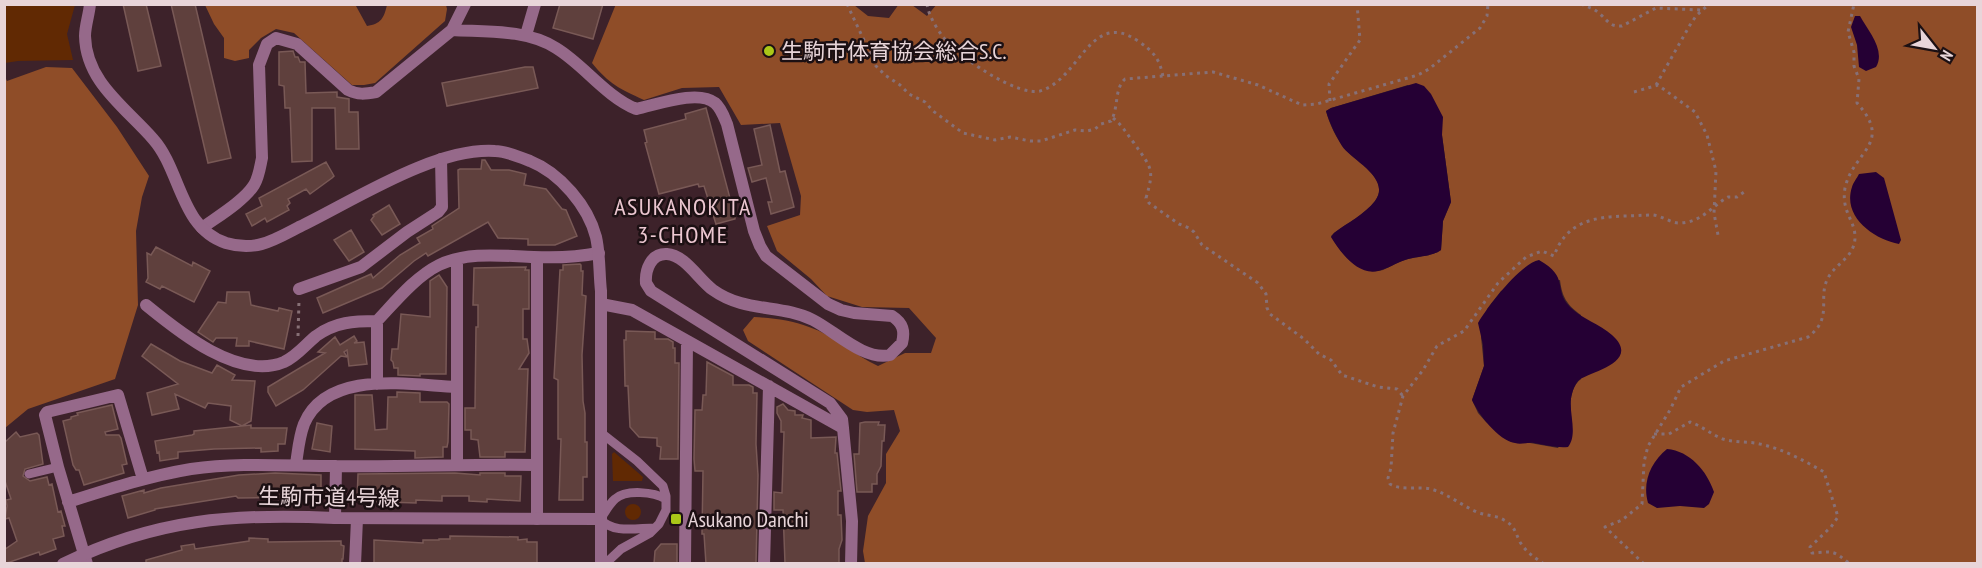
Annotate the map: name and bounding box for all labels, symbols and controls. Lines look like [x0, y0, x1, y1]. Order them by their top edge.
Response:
north arrow [1904, 18, 1964, 78]
place label: 生駒市体育協会総合S.C. [781, 37, 1006, 65]
marker: 生駒市体育協会総合S.C. [762, 44, 776, 58]
text: N [1936, 47, 1958, 65]
district label: ASUKANOKITA 3-CHOME [614, 191, 752, 250]
street label: 生駒市道4号線 [258, 482, 400, 512]
place label: Asukano Danchi [688, 505, 809, 533]
marker: Asukano Danchi [669, 512, 683, 526]

